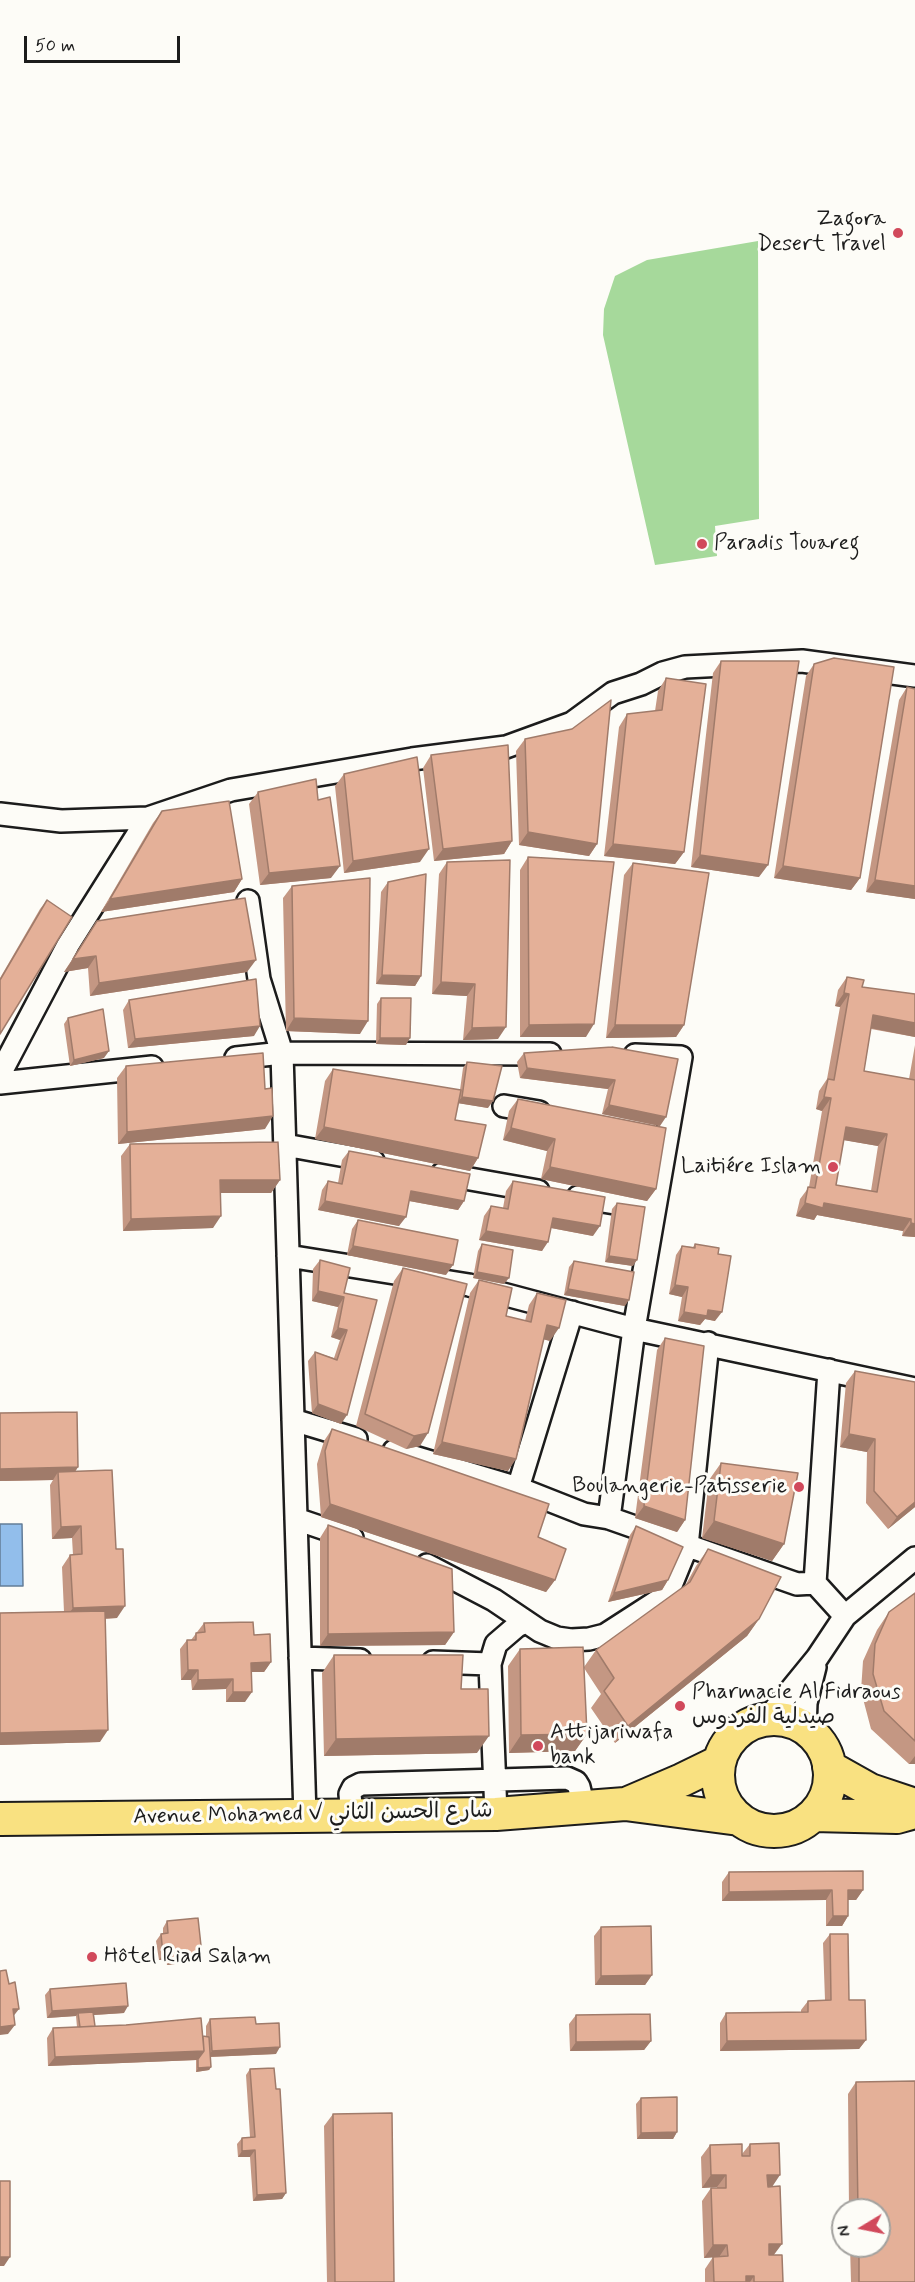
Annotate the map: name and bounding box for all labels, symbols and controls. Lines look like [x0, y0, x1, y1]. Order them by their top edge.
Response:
scale bar [27, 24, 183, 62]
text: 50 m [35, 34, 75, 58]
place label: Zagora Desert Travel [757, 207, 886, 258]
marker: Zagora Desert Travel [891, 226, 905, 240]
place label: Paradis Touareg [714, 531, 860, 557]
marker: Paradis Touareg [695, 537, 709, 551]
place label: Laitiére Islam [681, 1154, 821, 1180]
marker: Laitiére Islam [826, 1160, 840, 1174]
place label: Boulangerie-Patisserie [572, 1474, 787, 1500]
marker: Boulangerie-Patisserie [792, 1480, 806, 1494]
place label: Pharmacie Al Fidraous صيدلية الفردوس [692, 1680, 901, 1732]
marker: Pharmacie Al Fidraous صيدلية الفردوس [673, 1699, 687, 1713]
place label: Attijariwafa bank [550, 1720, 673, 1772]
marker: Attijariwafa bank [531, 1739, 545, 1753]
street label: Avenue Mohamed V شارع الحسن الثاني [133, 1799, 493, 1831]
place label: Hôtel Riad Salam [104, 1944, 271, 1970]
marker: Hôtel Riad Salam [85, 1950, 99, 1964]
north arrow [831, 2198, 891, 2258]
text: N [833, 2224, 856, 2238]

